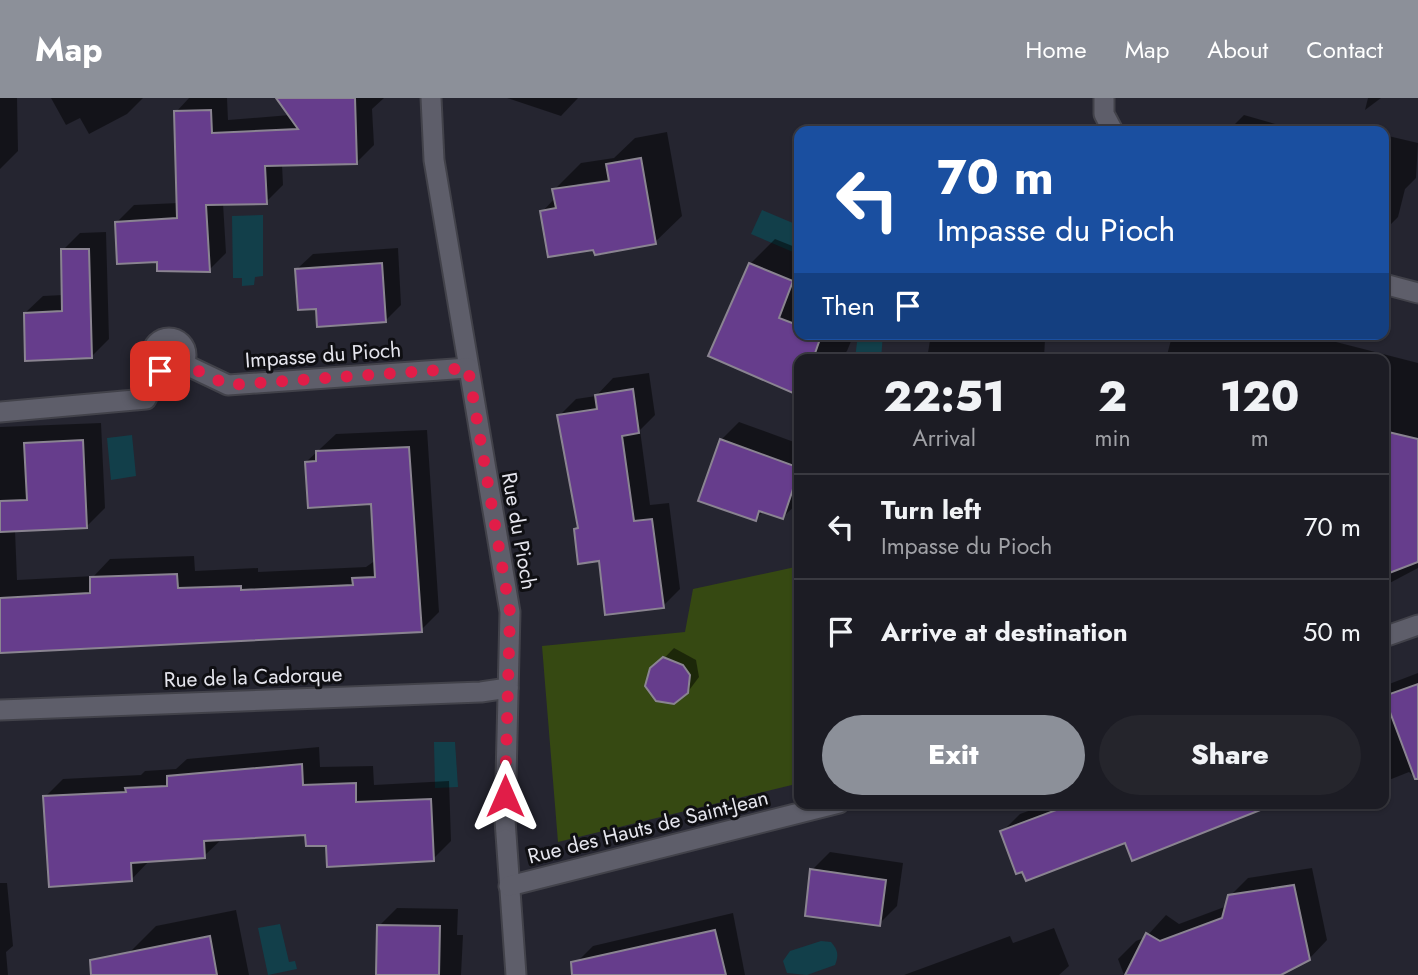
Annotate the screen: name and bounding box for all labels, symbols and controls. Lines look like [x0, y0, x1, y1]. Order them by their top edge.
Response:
text: Map [35, 26, 103, 73]
text: Home [1025, 32, 1087, 67]
text: Map [1125, 32, 1169, 67]
text: About [1207, 32, 1268, 67]
text: Contact [1306, 32, 1383, 67]
text: 70 m [937, 142, 1054, 212]
icon: left [822, 154, 913, 245]
text: Impasse du Pioch [937, 207, 1175, 253]
text: Then [822, 287, 875, 325]
icon: arrive [889, 287, 927, 325]
street label: Impasse du Pioch [244, 335, 402, 375]
pin [130, 341, 190, 401]
icon: arrive [141, 352, 179, 390]
text: 22:51 [884, 366, 1005, 427]
text: 2 [1098, 366, 1127, 427]
text: 120 [1220, 366, 1299, 427]
text: Arrival [913, 421, 976, 455]
text: min [1094, 421, 1130, 455]
text: m [1251, 421, 1269, 455]
street label: Rue du Pioch [494, 470, 544, 592]
text: Turn left [881, 491, 981, 529]
icon: left [822, 508, 860, 546]
text: 70 m [1304, 508, 1361, 546]
text: Impasse du Pioch [881, 529, 1052, 563]
icon: arrive [822, 613, 860, 651]
text: Arrive at destination [881, 613, 1128, 651]
text: 50 m [1303, 613, 1361, 651]
street label: Rue de la Cadorque [163, 659, 343, 695]
button: Exit [822, 715, 1085, 795]
button: Share [1099, 715, 1361, 795]
position arrow [468, 759, 542, 833]
street label: Rue des Hauts de Saint-Jean [525, 783, 771, 871]

